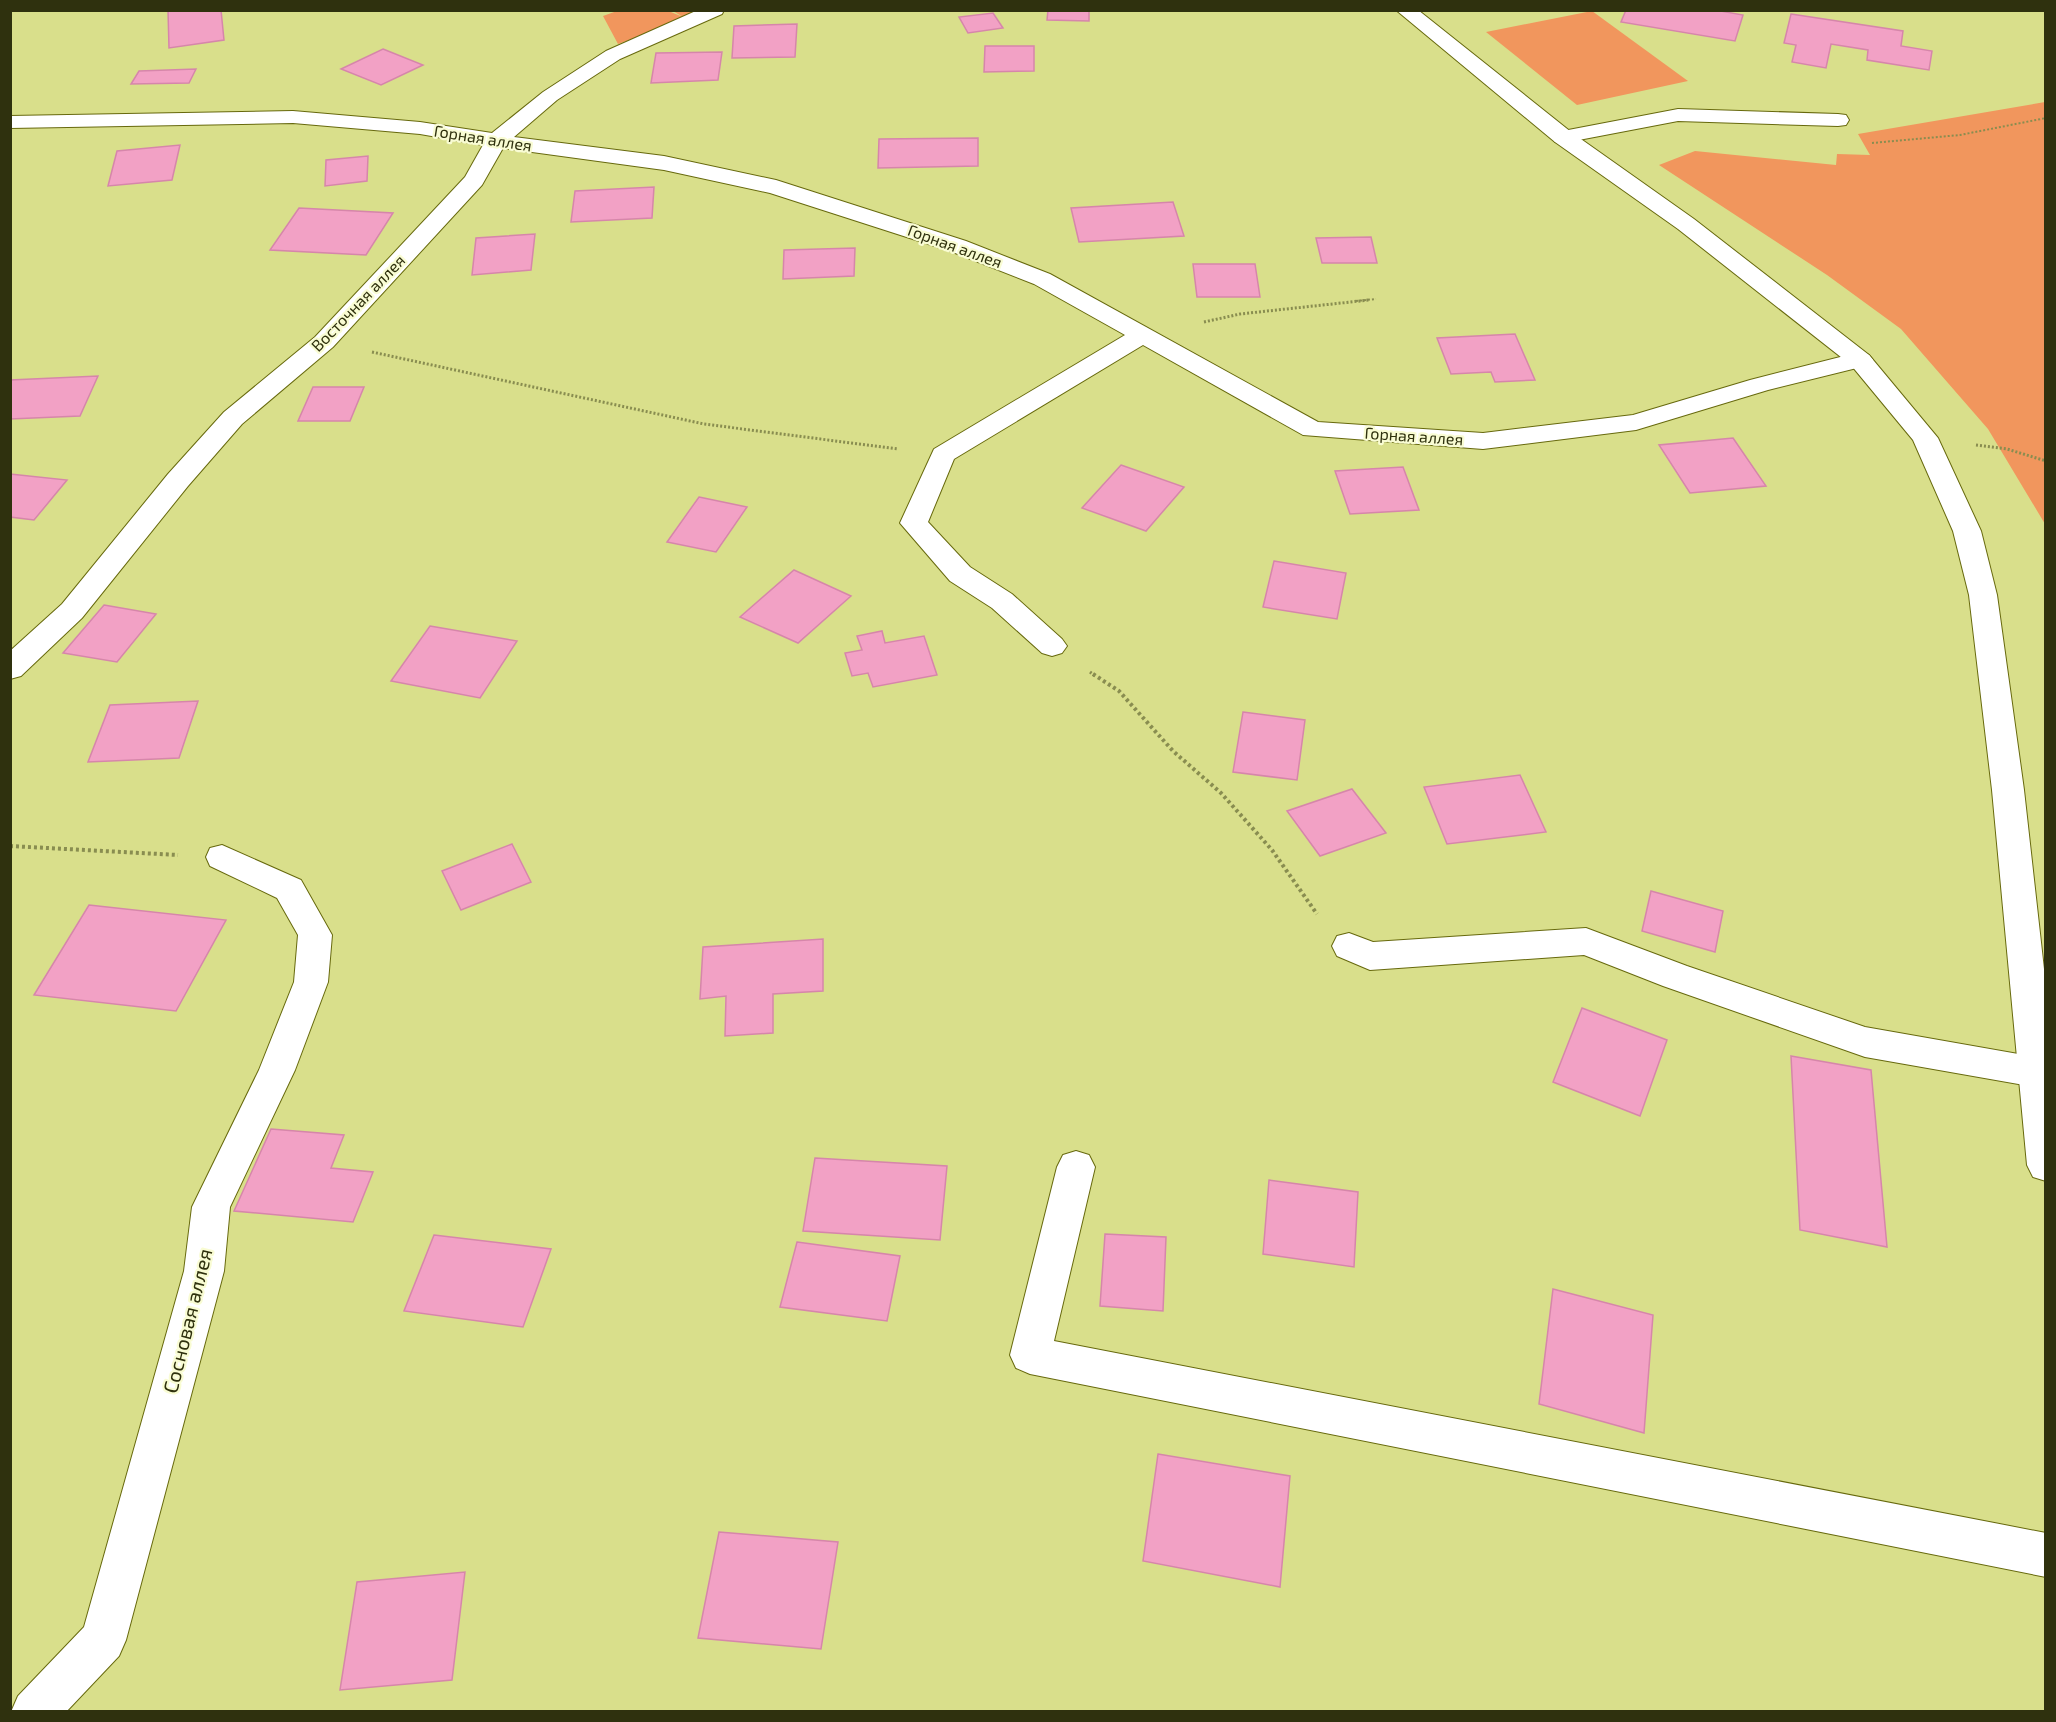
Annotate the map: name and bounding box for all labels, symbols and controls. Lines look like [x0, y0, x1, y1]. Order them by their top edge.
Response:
street label: Горная аллея [433, 120, 533, 155]
street label: Горная аллея [906, 220, 1005, 271]
street label: Восточная аллея [307, 250, 409, 355]
street label: Горная аллея [1364, 423, 1464, 448]
street label: Сосновая аллея [157, 1246, 217, 1396]

